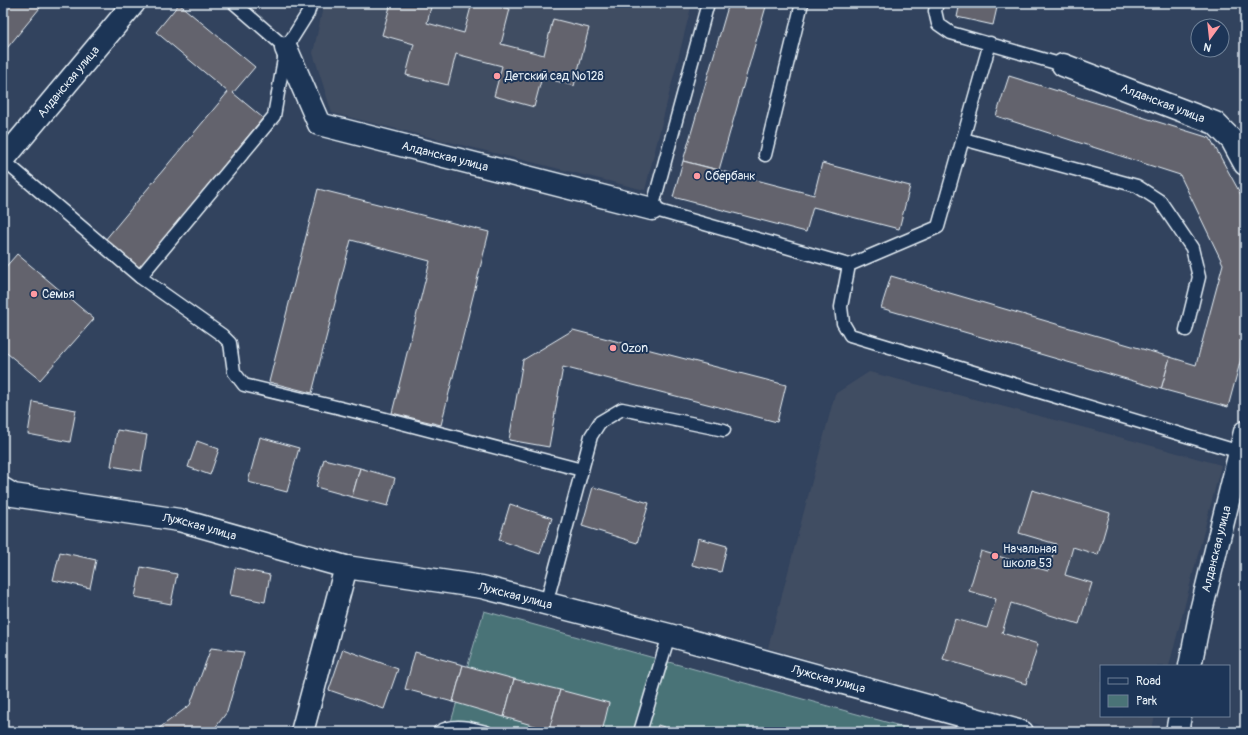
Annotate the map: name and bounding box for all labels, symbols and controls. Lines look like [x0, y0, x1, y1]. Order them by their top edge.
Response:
north arrow [1190, 18, 1230, 58]
text: N [1202, 40, 1213, 54]
street label: Алданская улица [34, 43, 103, 121]
place label: Детский сад №128 [504, 69, 604, 84]
marker: Детский сад №128 [492, 71, 502, 81]
street label: Алданская улица [1119, 81, 1207, 127]
street label: Алданская улица [400, 138, 490, 175]
place label: Сбербанк [705, 169, 756, 184]
marker: Сбербанк [692, 171, 702, 181]
place label: Семья [42, 287, 75, 302]
marker: Семья [29, 289, 39, 299]
place label: Ozon [621, 341, 648, 356]
marker: Ozon [608, 343, 618, 353]
street label: Алданская улица [1199, 504, 1235, 594]
street label: Лужская улица [160, 510, 239, 544]
place label: Начальная школа 53 [1003, 542, 1057, 571]
marker: Начальная школа 53 [990, 551, 1000, 561]
street label: Лужская улица [476, 579, 554, 613]
street label: Лужская улица [789, 662, 867, 697]
legend [1100, 665, 1230, 717]
text: Road [1136, 674, 1161, 689]
text: Park [1136, 694, 1157, 709]

